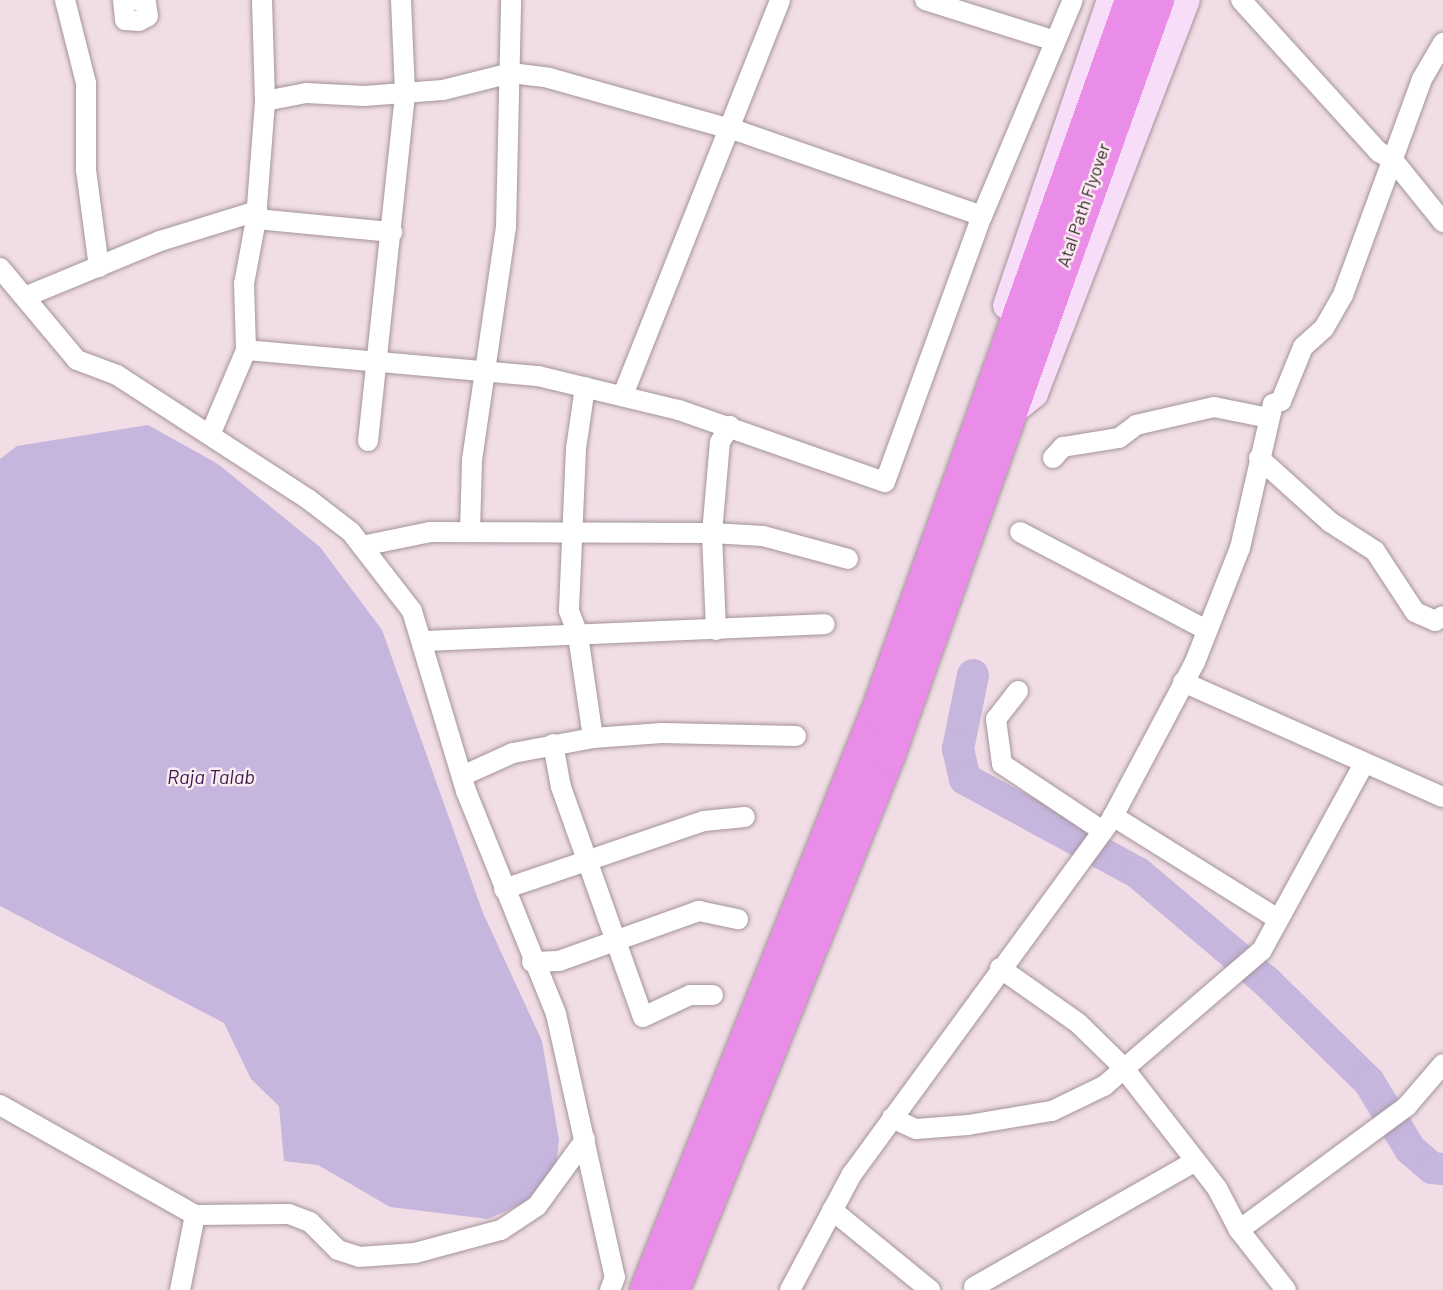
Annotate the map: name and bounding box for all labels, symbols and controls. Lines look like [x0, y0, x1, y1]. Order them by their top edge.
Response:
street label: Atal Path Flyover [1052, 140, 1114, 270]
water label: Raja Talab [167, 764, 255, 788]

